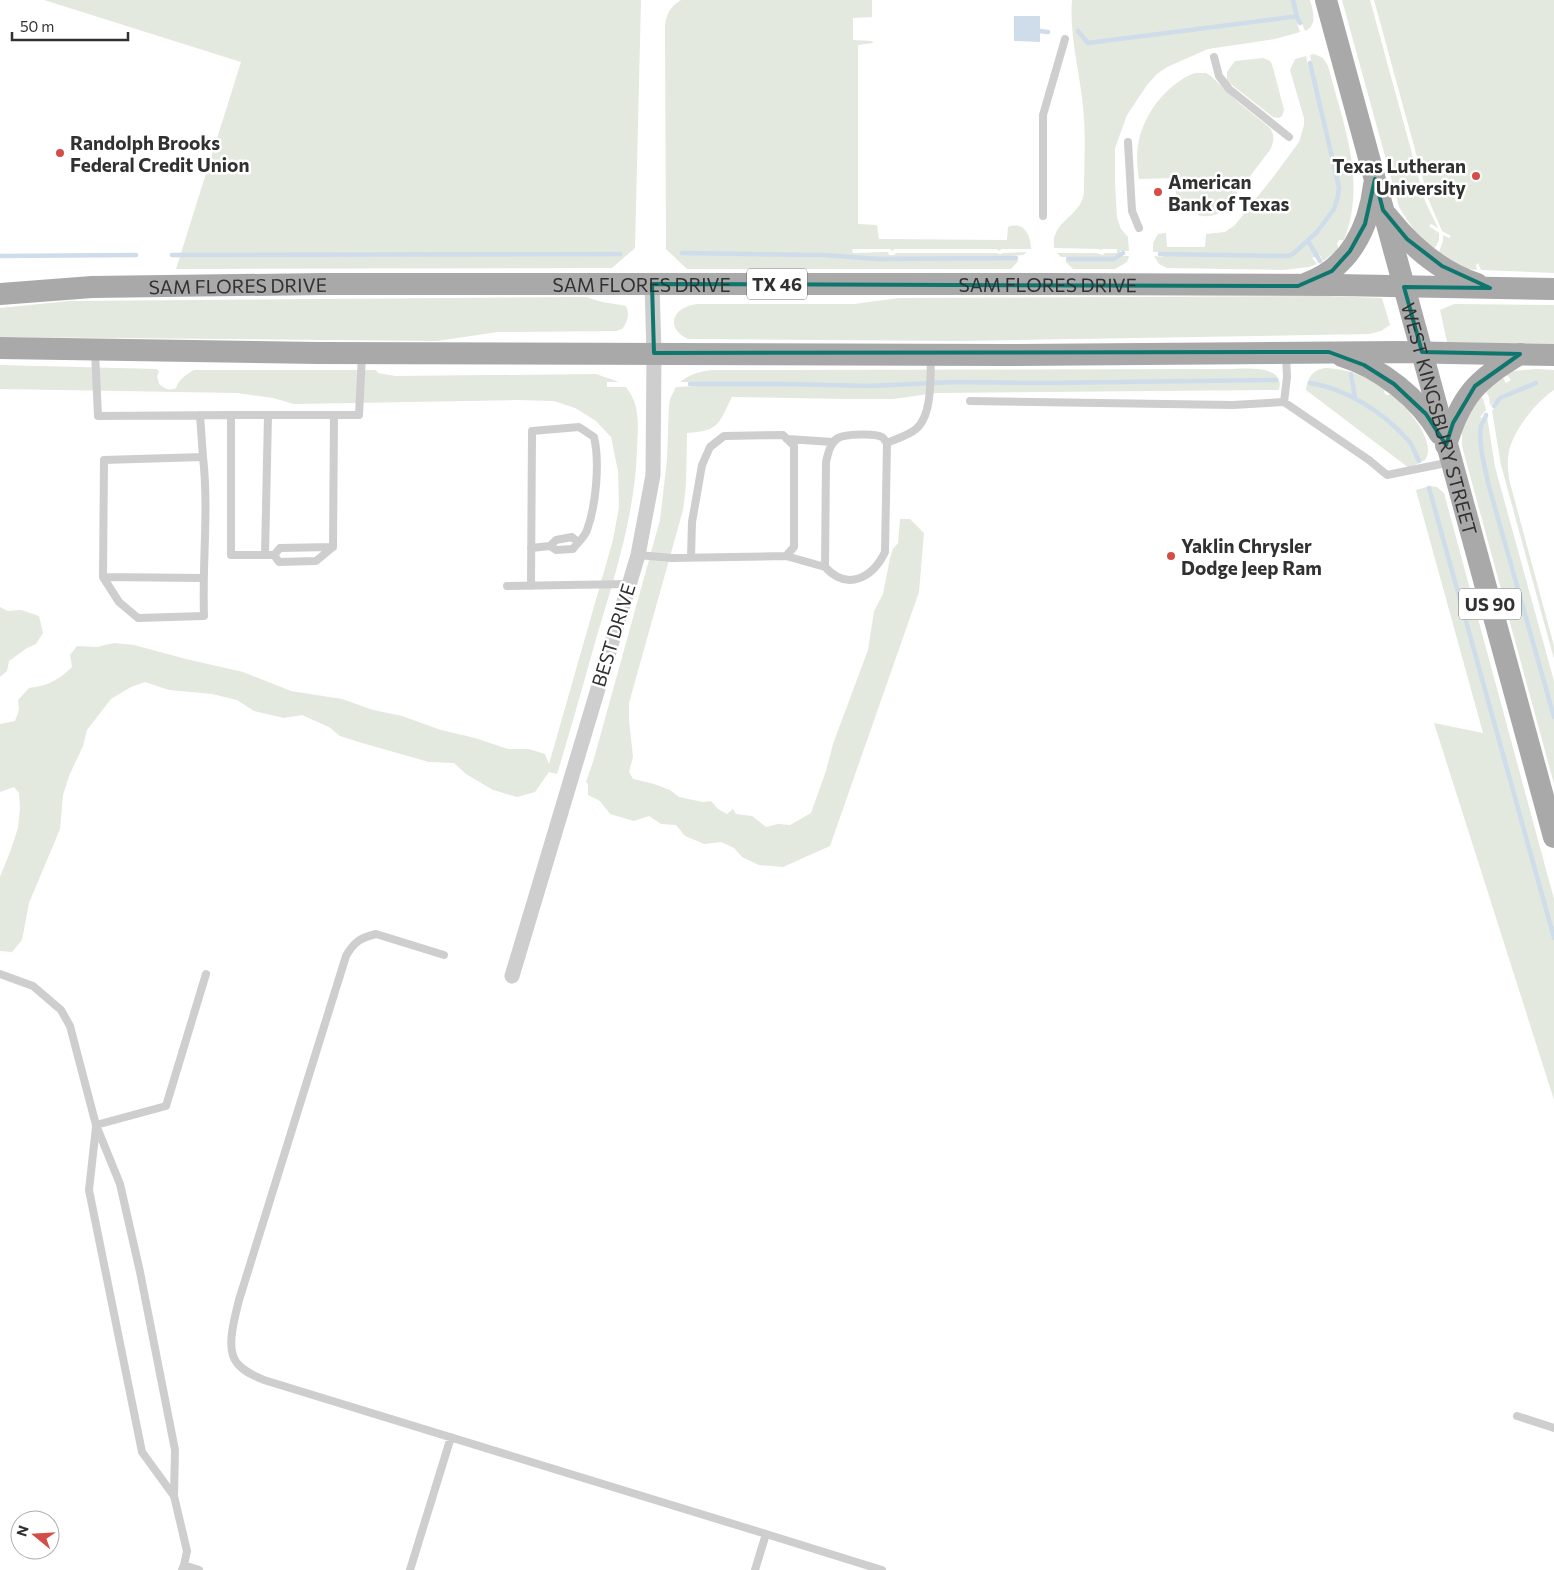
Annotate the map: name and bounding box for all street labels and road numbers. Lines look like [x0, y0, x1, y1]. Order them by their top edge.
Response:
road number: TX 46 [747, 268, 807, 300]
street label: SAM FLORES DRIVE [148, 272, 327, 298]
street label: SAM FLORES DRIVE [959, 272, 1137, 296]
street label: SAM FLORES DRIVE [553, 273, 731, 296]
street label: WEST KINGSBURY STREET [1397, 300, 1483, 537]
street label: BEST DRIVE [586, 581, 640, 689]
road number: US 90 [1459, 588, 1521, 620]

